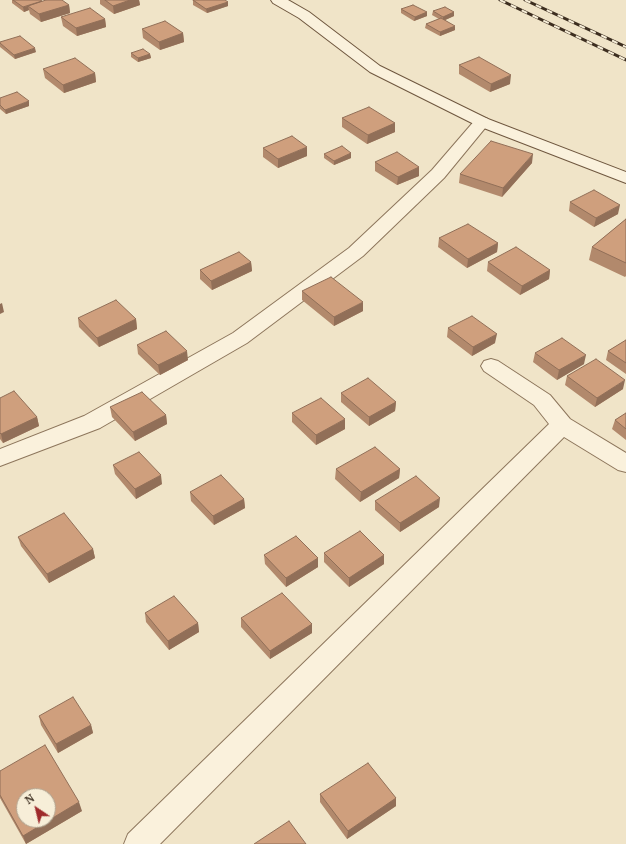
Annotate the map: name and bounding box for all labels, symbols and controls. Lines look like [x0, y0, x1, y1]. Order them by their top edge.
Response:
north arrow [16, 788, 56, 828]
text: N [22, 791, 37, 807]

